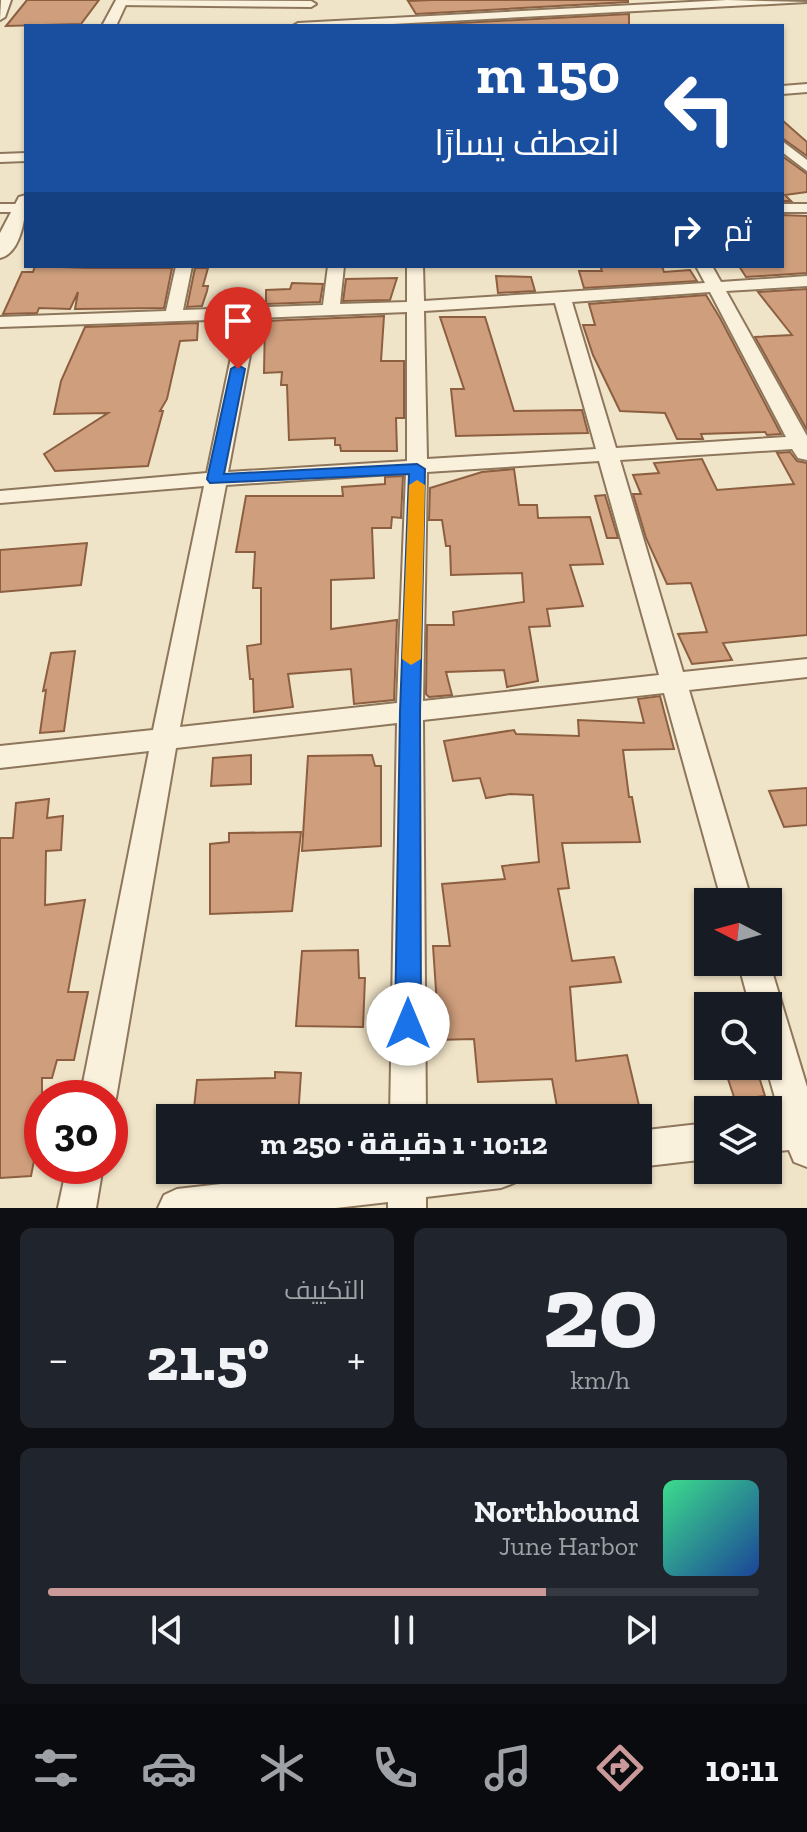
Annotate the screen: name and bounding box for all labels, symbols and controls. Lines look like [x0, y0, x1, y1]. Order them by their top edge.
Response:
text: 150 m [476, 40, 620, 107]
icon: left [648, 56, 752, 160]
text: انعطف يسارًا [434, 121, 620, 164]
icon: right [664, 208, 708, 252]
text: ثم [724, 213, 752, 249]
pin [204, 287, 272, 369]
icon: arrive [216, 299, 260, 343]
north arrow [694, 888, 782, 976]
map controls [694, 888, 782, 1184]
position arrow [366, 982, 450, 1066]
button: search [694, 992, 782, 1080]
speed limit sign: 30 [24, 1080, 128, 1184]
button: layers [694, 1096, 782, 1184]
text: 10:12 · 1 دقيقة · 250 m [260, 1126, 548, 1162]
text: 20 [542, 1249, 658, 1374]
text: التكييف [284, 1274, 366, 1306]
text: 21.5° [146, 1323, 269, 1395]
text: − [48, 1332, 69, 1385]
text: + [347, 1332, 366, 1385]
text: km/h [571, 1364, 630, 1396]
text: Northbound [474, 1494, 639, 1530]
text: June Harbor [499, 1530, 639, 1562]
icon: previous [145, 1608, 189, 1652]
icon: pause [382, 1608, 426, 1652]
icon: next [619, 1608, 663, 1652]
icon: filters [28, 1740, 84, 1796]
icon: car [141, 1740, 197, 1796]
icon: climate [254, 1740, 310, 1796]
icon: phone [367, 1740, 423, 1796]
icon: music [480, 1740, 536, 1796]
icon: directions [592, 1740, 648, 1796]
text: 10:11 [705, 1747, 779, 1790]

